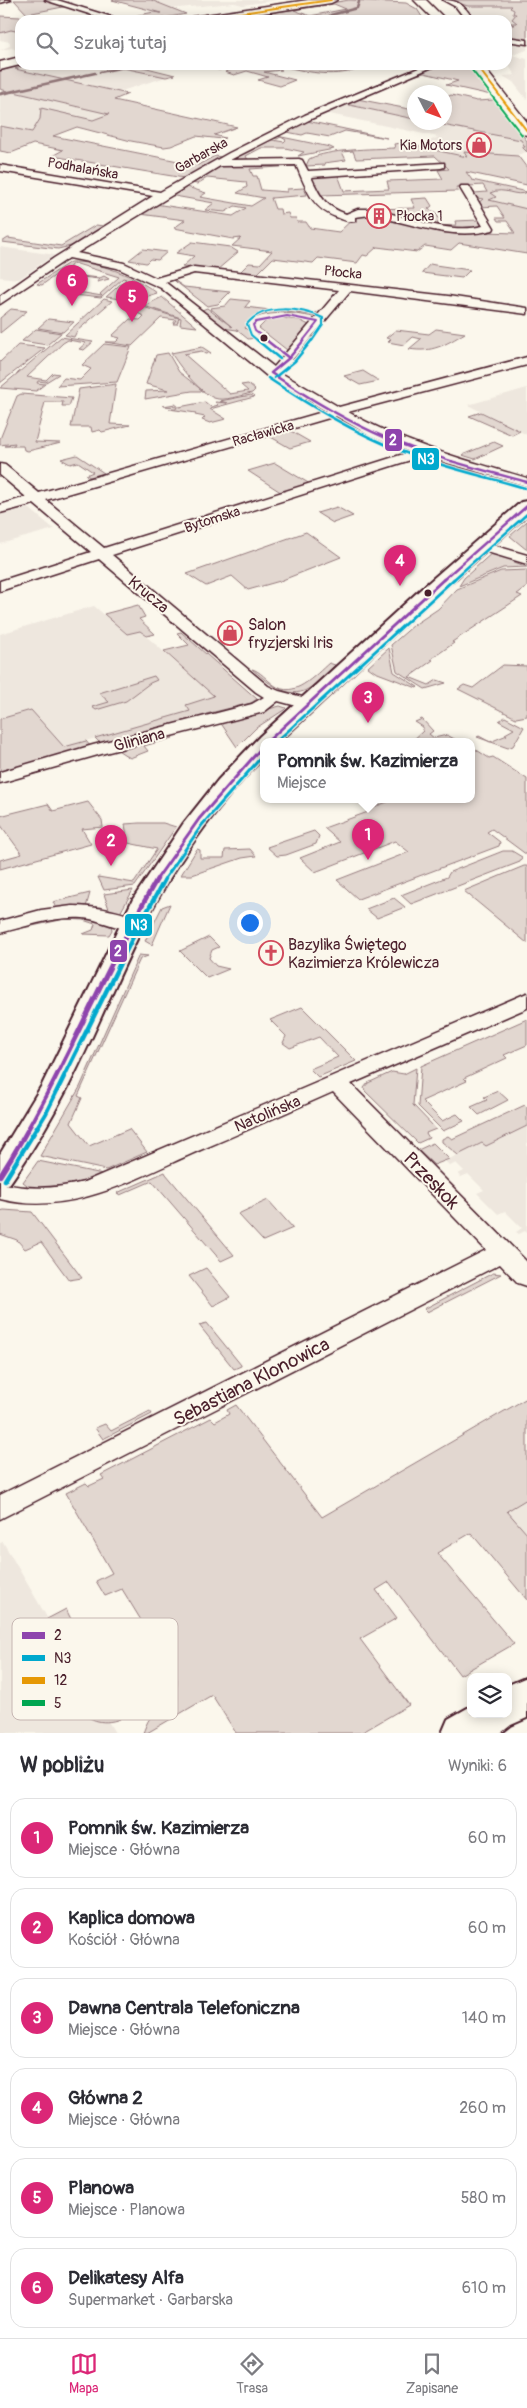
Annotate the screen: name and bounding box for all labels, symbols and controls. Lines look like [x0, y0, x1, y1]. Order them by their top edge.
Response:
search box [15, 15, 512, 70]
icon: search [33, 29, 61, 57]
text: Szukaj tutaj [73, 31, 167, 55]
north arrow [407, 85, 452, 130]
shop icon: Kia Motors [466, 132, 492, 158]
street label: Garbarska [172, 134, 231, 177]
place label: Kia Motors [400, 137, 463, 154]
street label: Podhalańska [46, 154, 120, 183]
building icon: Płocka 1 [366, 203, 392, 229]
place label: Płocka 1 [396, 208, 443, 225]
street label: Płocka [323, 262, 363, 283]
pin: 6 [56, 265, 88, 306]
pin: 5 [116, 281, 148, 322]
unlabelled marker [259, 333, 269, 343]
street label: Racławicka [230, 417, 296, 450]
line badge: 2 [384, 428, 403, 452]
text: 2 [389, 432, 397, 449]
line badge: N3 [411, 447, 440, 471]
text: N3 [417, 451, 435, 468]
street label: Bytomska [182, 503, 242, 536]
pin: 4 [384, 545, 416, 586]
street label: Krucza [124, 572, 173, 618]
unlabelled marker [423, 588, 433, 598]
place label: Salon fryzjerski Iris [248, 615, 333, 653]
shop icon: Salon fryzjerski Iris [217, 620, 243, 646]
pin: 3 [352, 682, 384, 723]
street label: Gliniana [111, 724, 167, 756]
popup [260, 738, 475, 803]
text: Pomnik św. Kazimierza [277, 749, 458, 773]
text: Miejsce [277, 773, 326, 793]
pin: 1 [352, 819, 384, 860]
pin: 2 [95, 825, 127, 866]
your location [237, 910, 263, 936]
line badge: N3 [124, 913, 153, 937]
text: N3 [130, 917, 148, 934]
place label: Bazylika Świętego Kazimierza Królewicza [288, 935, 439, 973]
line badge: 2 [109, 939, 128, 963]
church icon: Bazylika Świętego Kazimierza Królewicza [258, 940, 284, 966]
text: 2 [114, 943, 122, 960]
street label: Natolińska [231, 1091, 303, 1137]
street label: Przeskok [398, 1147, 465, 1215]
street label: Sebastiana Klonowica [169, 1332, 334, 1432]
legend [12, 1618, 178, 1720]
text: 2 [54, 1627, 62, 1644]
text: N3 [54, 1650, 71, 1667]
text: 12 [54, 1672, 67, 1689]
map controls [467, 1673, 512, 1718]
button: layers [467, 1673, 512, 1718]
text: 5 [54, 1695, 62, 1712]
text: W pobliżu [20, 1752, 104, 1779]
text: Wyniki: 6 [448, 1756, 507, 1776]
text: Pomnik św. Kazimierza [68, 1816, 249, 1840]
text: 1 [34, 1828, 40, 1848]
text: 60 m [468, 1828, 506, 1848]
text: Miejsce · Główna [68, 1840, 180, 1860]
text: Kaplica domowa [68, 1906, 195, 1930]
text: 2 [33, 1918, 41, 1938]
text: 60 m [468, 1918, 506, 1938]
text: Kościół · Główna [68, 1930, 180, 1950]
text: Dawna Centrala Telefoniczna [68, 1996, 300, 2020]
text: 3 [33, 2008, 41, 2028]
text: 140 m [462, 2008, 506, 2028]
text: Miejsce · Główna [68, 2020, 180, 2040]
text: Główna 2 [68, 2086, 143, 2110]
text: 4 [32, 2098, 42, 2118]
text: 260 m [459, 2098, 506, 2118]
text: Miejsce · Główna [68, 2110, 180, 2130]
text: Planowa [68, 2176, 134, 2200]
text: 5 [33, 2188, 41, 2208]
text: 580 m [461, 2188, 506, 2208]
text: Miejsce · Planowa [68, 2200, 185, 2220]
text: Delikatesy Alfa [68, 2266, 184, 2290]
text: 6 [32, 2278, 42, 2298]
text: 610 m [462, 2278, 506, 2298]
text: Supermarket · Garbarska [68, 2290, 233, 2310]
tab: Mapa [69, 2350, 99, 2397]
tab: Trasa [236, 2350, 268, 2397]
tab: Zapisane [406, 2350, 458, 2397]

